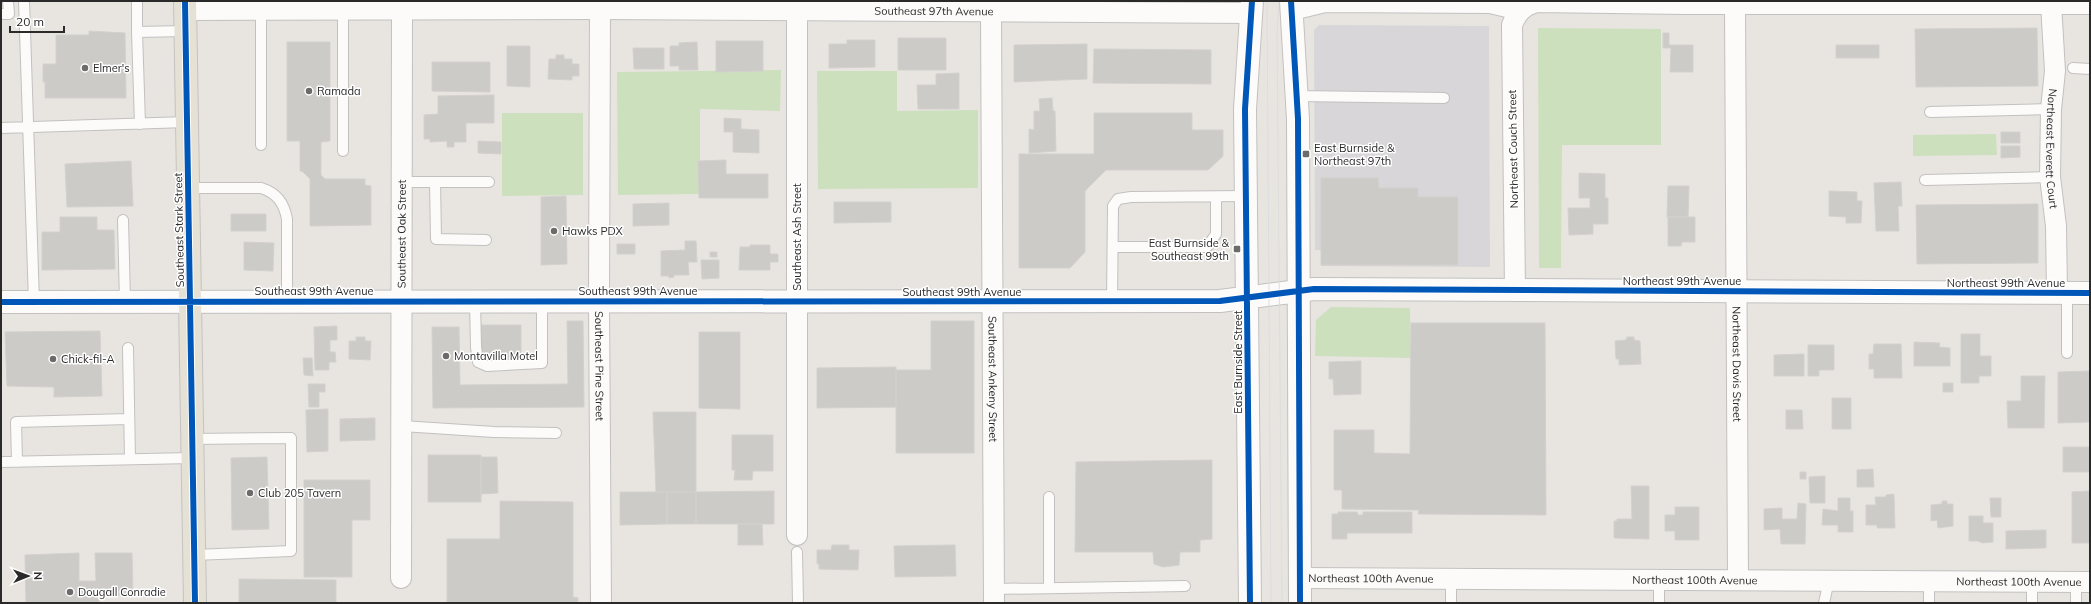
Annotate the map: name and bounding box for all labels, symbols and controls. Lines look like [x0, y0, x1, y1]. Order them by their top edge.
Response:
street label: Southeast 97th Avenue [874, 4, 994, 18]
scale bar [10, 8, 64, 34]
text: 20 m [16, 14, 44, 29]
place label: Elmer's [93, 61, 130, 75]
marker: Elmer's [80, 63, 90, 73]
place label: Ramada [317, 84, 361, 98]
marker: Ramada [304, 86, 314, 96]
street label: Northeast Everett Court [2043, 88, 2061, 210]
street label: Northeast Couch Street [1505, 89, 1521, 208]
place label: East Burnside & Northeast 97th [1314, 141, 1395, 168]
marker: East Burnside & Northeast 97th [1301, 149, 1311, 159]
street label: Southeast Stark Street [171, 172, 187, 287]
street label: Southeast Oak Street [395, 180, 409, 288]
street label: Southeast Ash Street [790, 183, 804, 291]
place label: Hawks PDX [562, 224, 624, 238]
marker: Hawks PDX [549, 226, 559, 236]
place label: East Burnside & Southeast 99th [1149, 236, 1230, 263]
marker: East Burnside & Southeast 99th [1232, 244, 1242, 254]
street label: Northeast 99th Avenue [1623, 274, 1741, 288]
street label: Northeast 99th Avenue [1947, 276, 2065, 290]
street label: Southeast 99th Avenue [254, 284, 374, 298]
street label: Southeast 99th Avenue [578, 284, 698, 298]
street label: Southeast 99th Avenue [902, 285, 1022, 299]
street label: Northeast Davis Street [1730, 306, 1744, 422]
street label: East Burnside Street [1231, 310, 1245, 414]
street label: Southeast Pine Street [592, 311, 607, 421]
street label: Southeast Ankeny Street [986, 316, 1000, 442]
place label: Montavilla Motel [454, 349, 538, 363]
marker: Montavilla Motel [441, 351, 451, 361]
place label: Chick-fil-A [61, 352, 115, 366]
marker: Chick-fil-A [48, 354, 58, 364]
place label: Club 205 Tavern [258, 486, 341, 500]
marker: Club 205 Tavern [245, 488, 255, 498]
north arrow [8, 556, 48, 596]
street label: Northeast 100th Avenue [1308, 571, 1434, 586]
text: N [31, 572, 45, 580]
street label: Northeast 100th Avenue [1632, 573, 1758, 587]
street label: Northeast 100th Avenue [1956, 574, 2082, 589]
place label: Dougall Conradie [78, 585, 166, 599]
marker: Dougall Conradie [65, 587, 75, 597]

